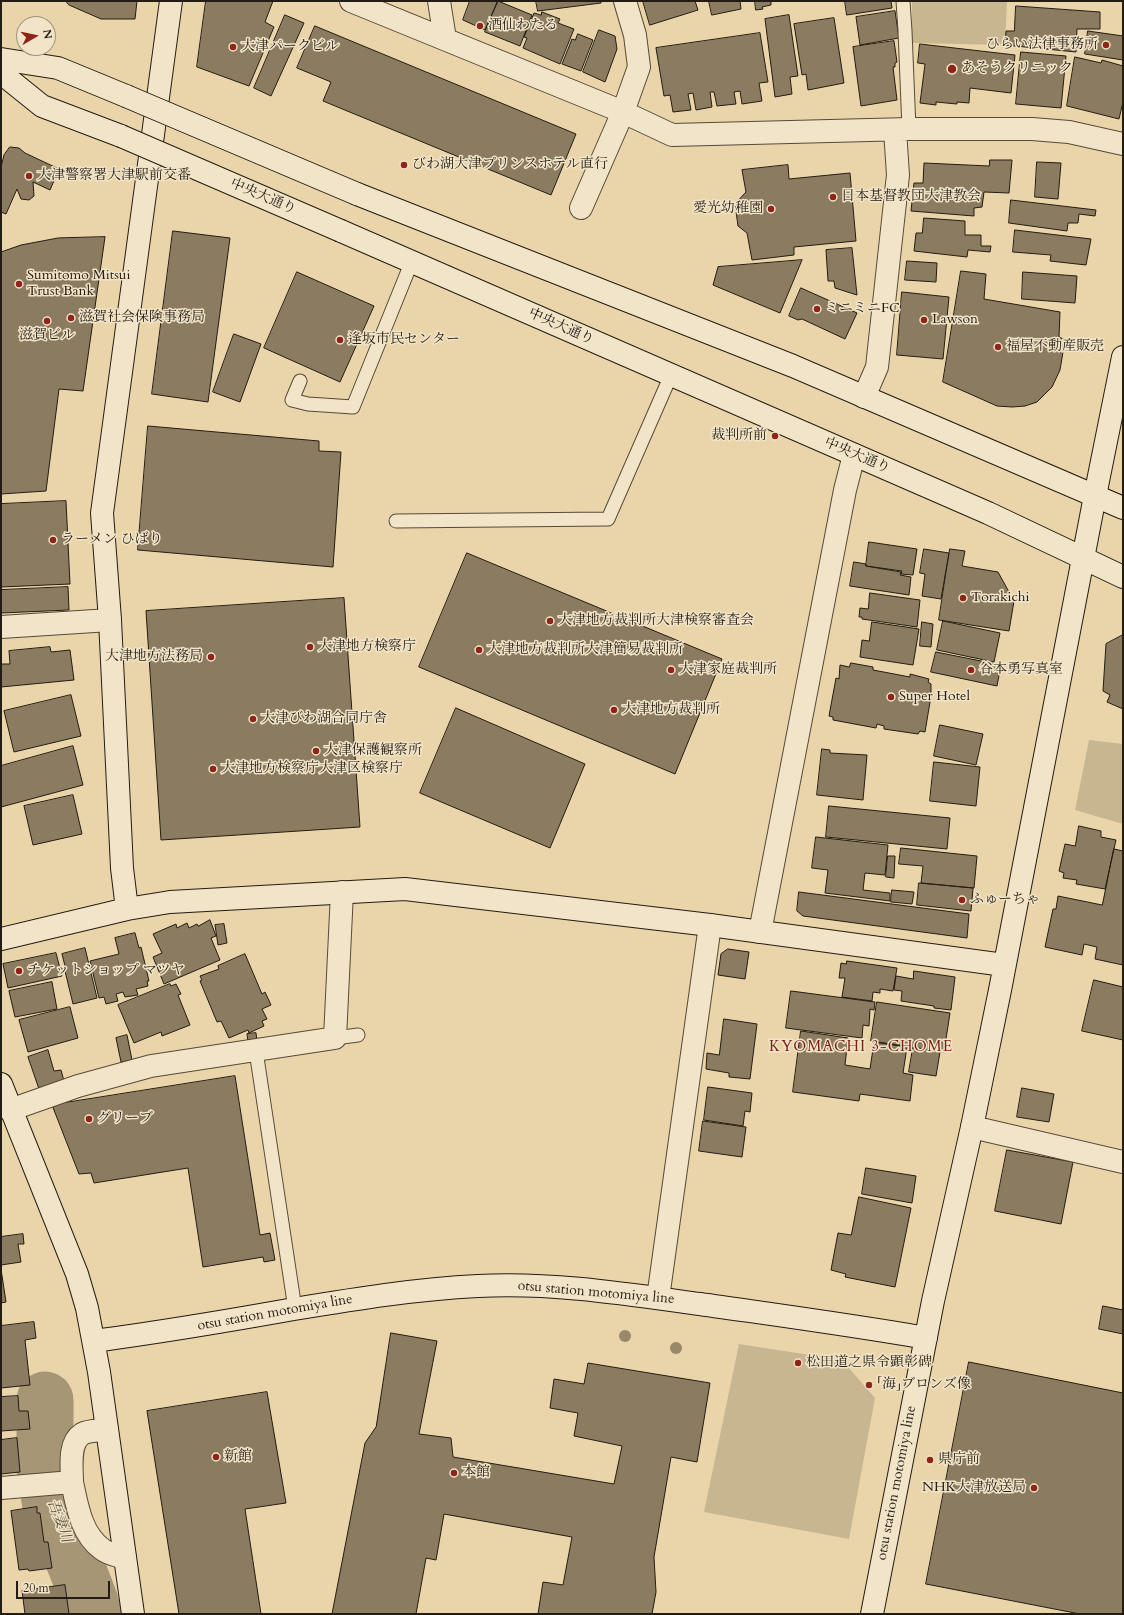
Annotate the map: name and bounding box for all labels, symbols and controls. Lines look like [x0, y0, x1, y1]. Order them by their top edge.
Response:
north arrow [16, 16, 56, 56]
place label: 酒仙わたる [488, 18, 558, 34]
marker: 酒仙わたる [475, 21, 485, 31]
text: N [39, 28, 56, 40]
place label: ひらい法律事務所 [986, 37, 1098, 53]
place label: 大津パークビル [241, 39, 339, 55]
marker: ひらい法律事務所 [1101, 40, 1111, 50]
marker: 大津パークビル [228, 42, 238, 52]
place label: あそうクリニック [961, 61, 1073, 77]
marker: あそうクリニック [946, 63, 958, 75]
place label: びわ湖大津プリンスホテル直行 [412, 157, 608, 173]
marker: びわ湖大津プリンスホテル直行 [399, 160, 409, 170]
place label: 大津警察署大津駅前交番 [37, 168, 191, 184]
marker: 大津警察署大津駅前交番 [24, 171, 34, 181]
street label: 中央大通り [228, 176, 298, 218]
place label: 日本基督教団大津教会 [841, 189, 981, 205]
marker: 日本基督教団大津教会 [828, 192, 838, 202]
place label: 愛光幼稚園 [693, 201, 763, 217]
marker: 愛光幼稚園 [766, 204, 776, 214]
place label: Sumitomo Mitsui Trust Bank [27, 268, 130, 300]
marker: Sumitomo Mitsui Trust Bank [14, 279, 24, 289]
place label: ミニミニFC [825, 301, 900, 317]
marker: ミニミニFC [812, 304, 822, 314]
street label: 中央大通り [526, 305, 596, 349]
place label: 滋賀社会保険事務局 [79, 310, 205, 326]
place label: Lawson [932, 312, 978, 328]
marker: 滋賀社会保険事務局 [66, 313, 76, 323]
marker: Lawson [919, 315, 929, 325]
marker: 滋賀ビル [42, 316, 52, 326]
place label: 滋賀ビル [19, 328, 75, 344]
place label: 逢坂市民センター [348, 332, 460, 348]
marker: 逢坂市民センター [335, 335, 345, 345]
place label: 福屋不動産販売 [1006, 339, 1104, 355]
marker: 福屋不動産販売 [993, 342, 1003, 352]
place label: 裁判所前 [711, 428, 767, 444]
marker: 裁判所前 [770, 431, 780, 441]
street label: 中央大通り [822, 435, 892, 477]
place label: ラーメン ひばり [61, 532, 163, 548]
marker: ラーメン ひばり [48, 535, 58, 545]
place label: Torakichi [971, 590, 1029, 606]
marker: Torakichi [958, 593, 968, 603]
place label: 大津地方裁判所大津検察審査会 [558, 613, 754, 629]
marker: 大津地方裁判所大津検察審査会 [545, 616, 555, 626]
place label: 大津地方検察庁 [318, 639, 416, 655]
marker: 大津地方検察庁 [305, 642, 315, 652]
place label: 大津地方裁判所大津簡易裁判所 [487, 642, 683, 658]
marker: 大津地方裁判所大津簡易裁判所 [474, 645, 484, 655]
place label: 大津地方法務局 [105, 649, 203, 665]
marker: 大津地方法務局 [206, 652, 216, 662]
place label: 大津家庭裁判所 [679, 662, 777, 678]
place label: 谷本勇写真室 [979, 662, 1063, 678]
marker: 大津家庭裁判所 [666, 665, 676, 675]
marker: 谷本勇写真室 [966, 665, 976, 675]
place label: Super Hotel [899, 689, 970, 705]
marker: Super Hotel [886, 692, 896, 702]
place label: 大津地方裁判所 [622, 702, 720, 718]
marker: 大津地方裁判所 [609, 705, 619, 715]
place label: 大津びわ湖合同庁舎 [261, 711, 387, 727]
marker: 大津びわ湖合同庁舎 [248, 714, 258, 724]
place label: 大津保護観察所 [324, 743, 422, 759]
marker: 大津保護観察所 [311, 746, 321, 756]
place label: 大津地方検察庁大津区検察庁 [221, 761, 403, 777]
marker: 大津地方検察庁大津区検察庁 [208, 764, 218, 774]
place label: ふゅーちゃ [970, 892, 1040, 908]
marker: ふゅーちゃ [957, 895, 967, 905]
place label: チケットショップ マツヤ [27, 963, 185, 979]
marker: チケットショップ マツヤ [14, 966, 24, 976]
district label: KYOMACHI 3-CHOME [769, 1039, 953, 1057]
place label: グリーブ [97, 1111, 153, 1127]
marker: グリーブ [84, 1114, 94, 1124]
street label: otsu station motomiya line [517, 1278, 675, 1308]
street label: otsu station motomiya line [196, 1291, 354, 1335]
place label: 松田道之県令顕彰碑 [806, 1355, 932, 1371]
marker: 松田道之県令顕彰碑 [793, 1358, 803, 1368]
place label: 「海」ブロンズ像 [877, 1377, 971, 1393]
marker: 「海」ブロンズ像 [864, 1380, 874, 1390]
street label: otsu station motomiya line [874, 1404, 920, 1562]
place label: 新館 [224, 1449, 252, 1465]
marker: 新館 [211, 1452, 221, 1462]
place label: 県庁前 [938, 1452, 980, 1468]
marker: 県庁前 [925, 1455, 935, 1465]
place label: 本館 [462, 1465, 490, 1481]
marker: 本館 [449, 1468, 459, 1478]
place label: NHK大津放送局 [922, 1480, 1026, 1496]
marker: NHK大津放送局 [1029, 1483, 1039, 1493]
water label: 吾妻川 [43, 1497, 75, 1545]
scale bar [18, 1573, 112, 1599]
text: 20 m [23, 1580, 49, 1596]

